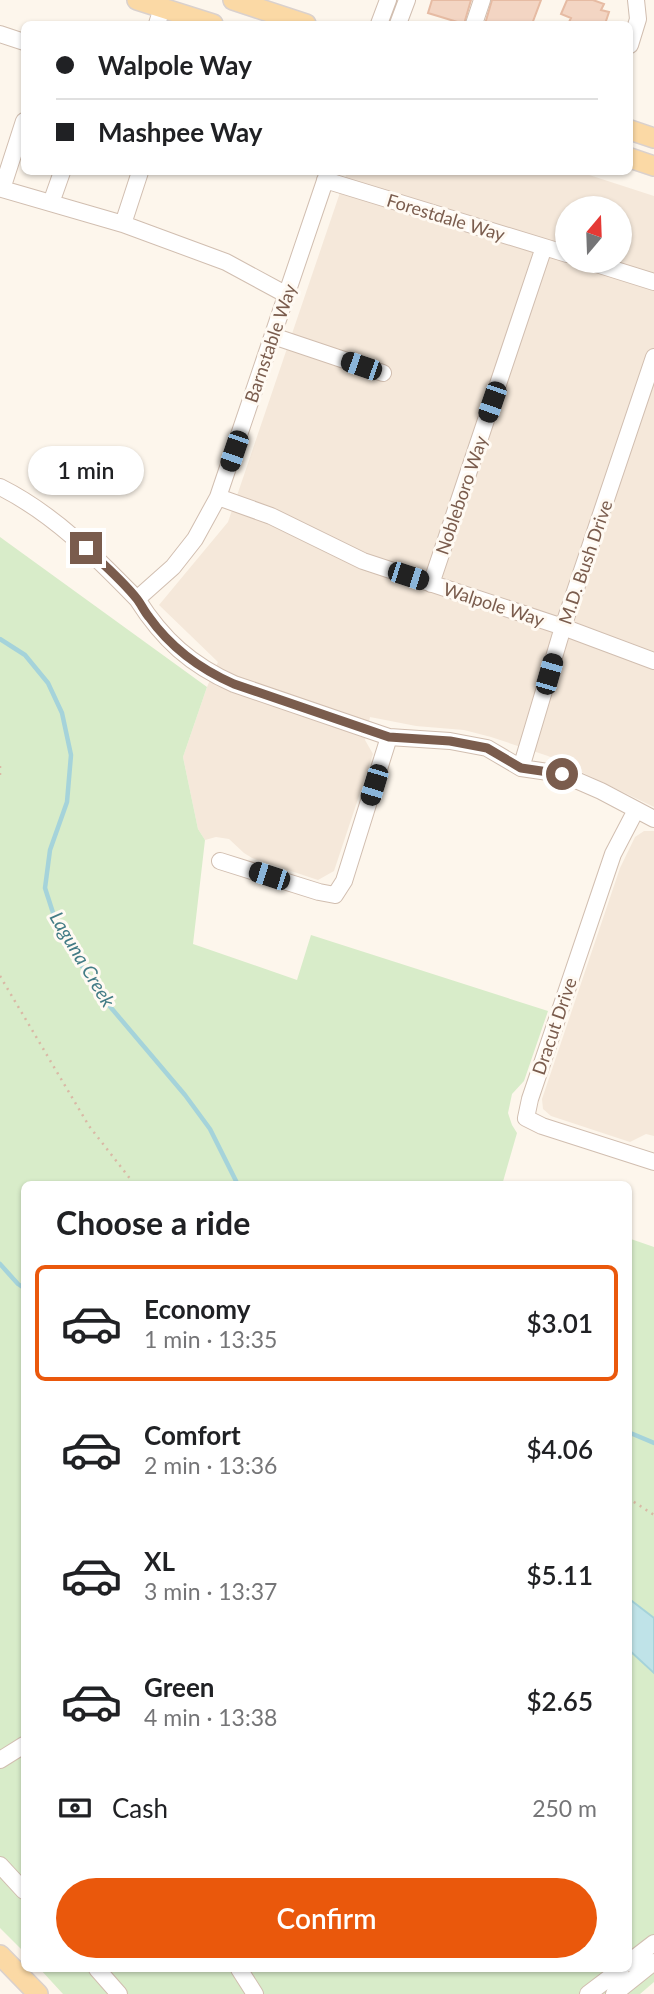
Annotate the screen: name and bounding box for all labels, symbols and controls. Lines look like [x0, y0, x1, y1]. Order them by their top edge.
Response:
text: Walpole Way [98, 49, 252, 81]
text: Mashpee Way [98, 116, 262, 148]
street label: Forestdale Way [384, 189, 508, 246]
north arrow [555, 196, 632, 273]
map controls [555, 196, 632, 273]
street label: Barnstable Way [239, 280, 301, 405]
car [338, 349, 385, 383]
car [476, 379, 509, 425]
car [218, 428, 251, 474]
street label: Nobleboro Way [430, 432, 492, 557]
callout: 1 min [28, 447, 144, 496]
text: 1 min [58, 456, 114, 484]
street label: M.D. Bush Drive [553, 497, 617, 627]
route end [70, 532, 102, 564]
car [385, 560, 432, 592]
street label: Walpole Way [441, 577, 548, 631]
car [534, 651, 565, 697]
route start [546, 758, 578, 790]
car [358, 762, 391, 808]
car [246, 860, 293, 892]
water label: Laguna Creek [46, 907, 121, 1012]
street label: Dracut Drive [527, 974, 581, 1078]
text: Choose a ride [56, 1203, 250, 1242]
icon: car [60, 1292, 123, 1355]
text: Economy [144, 1293, 250, 1325]
text: $3.01 [527, 1307, 593, 1339]
text: 1 min · 13:35 [144, 1325, 277, 1353]
icon: car [60, 1418, 123, 1481]
text: Comfort [144, 1419, 241, 1451]
text: $4.06 [527, 1433, 593, 1465]
text: 2 min · 13:36 [144, 1451, 277, 1479]
icon: car [60, 1544, 123, 1607]
text: XL [144, 1545, 175, 1577]
text: $5.11 [527, 1559, 593, 1591]
text: 3 min · 13:37 [144, 1577, 277, 1605]
icon: car [60, 1670, 123, 1733]
text: Green [144, 1671, 214, 1703]
text: $2.65 [527, 1685, 593, 1717]
text: 4 min · 13:38 [144, 1703, 277, 1731]
icon: cash [56, 1789, 94, 1827]
text: Cash [112, 1792, 168, 1824]
text: 250 m [532, 1794, 597, 1822]
button: Confirm [56, 1878, 597, 1958]

